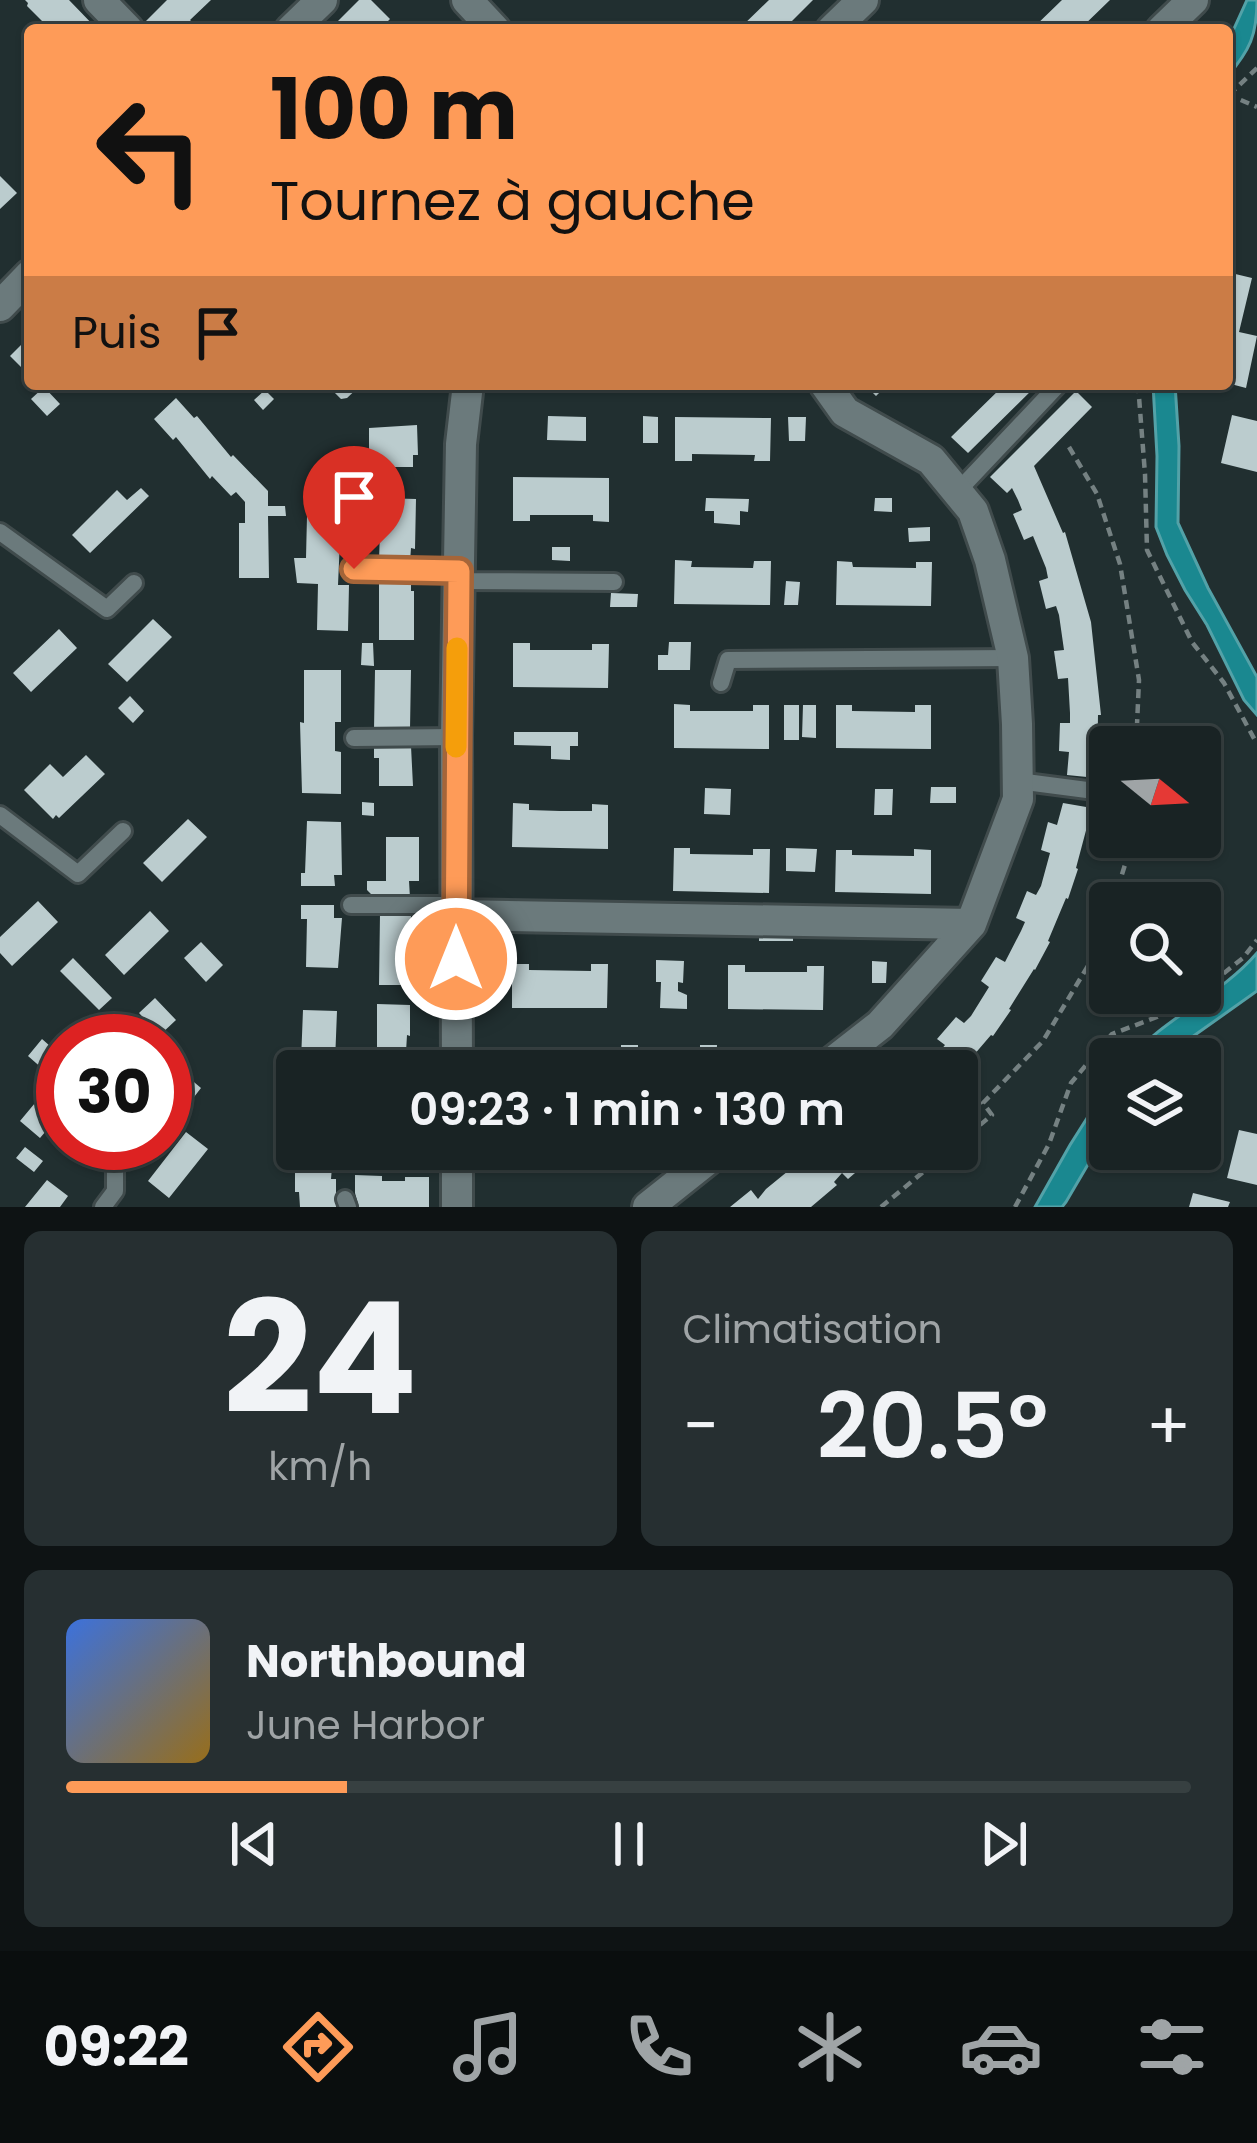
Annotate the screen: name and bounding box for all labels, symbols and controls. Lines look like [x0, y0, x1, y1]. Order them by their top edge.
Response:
text: 100 m [270, 51, 518, 168]
icon: left [72, 72, 228, 228]
text: Tournez à gauche [270, 163, 755, 239]
icon: arrive [185, 300, 251, 366]
text: Puis [72, 301, 161, 364]
pin [303, 446, 405, 569]
icon: arrive [321, 464, 387, 530]
north arrow [1089, 726, 1221, 858]
map controls [1089, 726, 1221, 1170]
button: search [1089, 882, 1221, 1014]
position arrow [393, 896, 519, 1022]
speed limit sign: 30 [36, 1014, 192, 1170]
button: layers [1089, 1038, 1221, 1170]
text: 09:23 · 1 min · 130 m [409, 1078, 845, 1141]
text: 24 [223, 1249, 418, 1468]
text: Climatisation [683, 1302, 943, 1357]
text: 20.5° [817, 1363, 1048, 1490]
text: − [683, 1380, 719, 1472]
text: + [1146, 1380, 1191, 1472]
text: km/h [268, 1439, 372, 1494]
text: Northbound [246, 1630, 527, 1693]
text: June Harbor [246, 1698, 485, 1753]
icon: previous [221, 1811, 287, 1877]
icon: pause [596, 1811, 662, 1877]
icon: next [971, 1811, 1037, 1877]
icon: directions [276, 2005, 360, 2089]
icon: music [446, 2005, 530, 2089]
icon: phone [617, 2005, 701, 2089]
icon: climate [788, 2005, 872, 2089]
icon: car [959, 2005, 1043, 2089]
icon: filters [1130, 2005, 1214, 2089]
text: 09:22 [43, 2009, 189, 2085]

